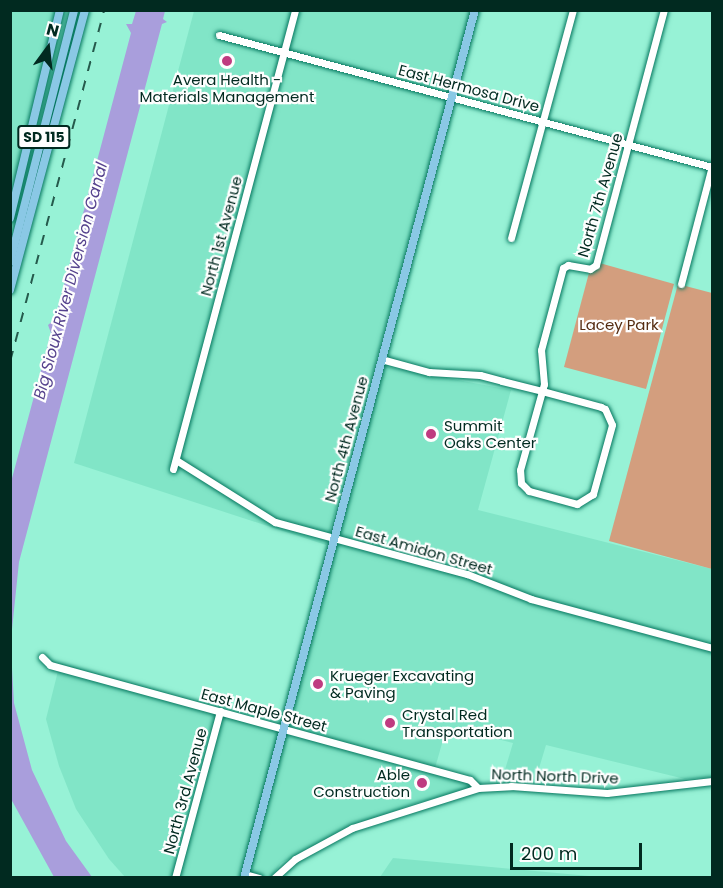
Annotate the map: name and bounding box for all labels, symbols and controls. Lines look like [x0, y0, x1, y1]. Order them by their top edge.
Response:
text: N [44, 17, 62, 43]
north arrow [18, 18, 78, 78]
marker: Avera Health - Materials Management [220, 54, 234, 68]
street label: East Hermosa Drive [397, 61, 541, 115]
place label: Avera Health - Materials Management [140, 70, 314, 105]
road number: SD 115 [17, 126, 71, 148]
street label: North 7th Avenue [574, 131, 626, 259]
water label: Big Sioux River Diversion Canal [30, 160, 112, 402]
street label: North 1st Avenue [196, 174, 246, 298]
park label: Lacey Park [579, 316, 659, 334]
street label: North 4th Avenue [321, 374, 371, 504]
place label: Summit Oaks Center [444, 416, 536, 451]
marker: Summit Oaks Center [422, 425, 440, 443]
street label: East Amidon Street [353, 522, 495, 578]
place label: Krueger Excavating & Paving [330, 666, 474, 701]
marker: Krueger Excavating & Paving [311, 677, 325, 691]
street label: East Maple Street [199, 685, 329, 735]
place label: Crystal Red Transportation [402, 705, 513, 740]
marker: Crystal Red Transportation [383, 716, 397, 730]
street label: North 3rd Avenue [160, 726, 210, 856]
place label: Able Construction [313, 765, 410, 800]
street label: North North Drive [491, 765, 619, 787]
marker: Able Construction [415, 776, 429, 790]
scale bar [513, 831, 645, 869]
text: 200 m [521, 841, 577, 866]

